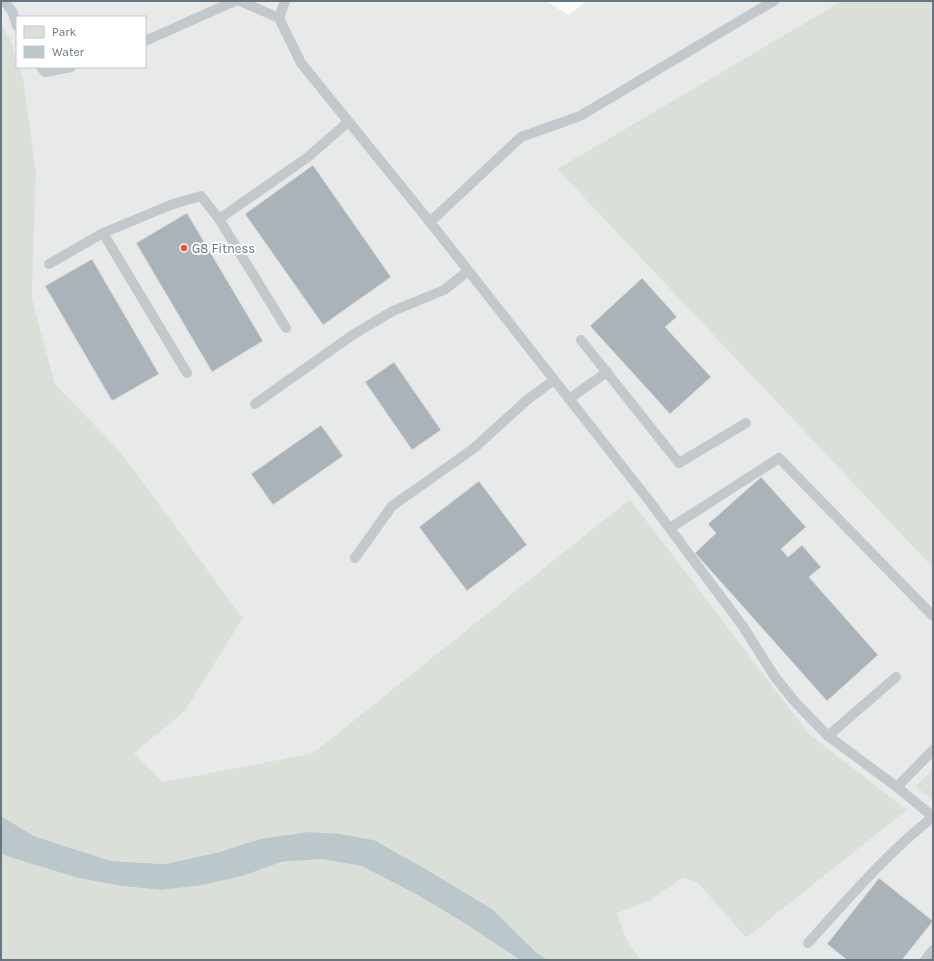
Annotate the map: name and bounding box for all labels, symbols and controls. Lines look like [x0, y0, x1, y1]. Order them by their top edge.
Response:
legend [16, 16, 146, 68]
text: Park [52, 25, 77, 39]
text: Water [52, 45, 85, 59]
place label: G8 Fitness [192, 241, 255, 256]
marker: G8 Fitness [179, 243, 189, 253]

